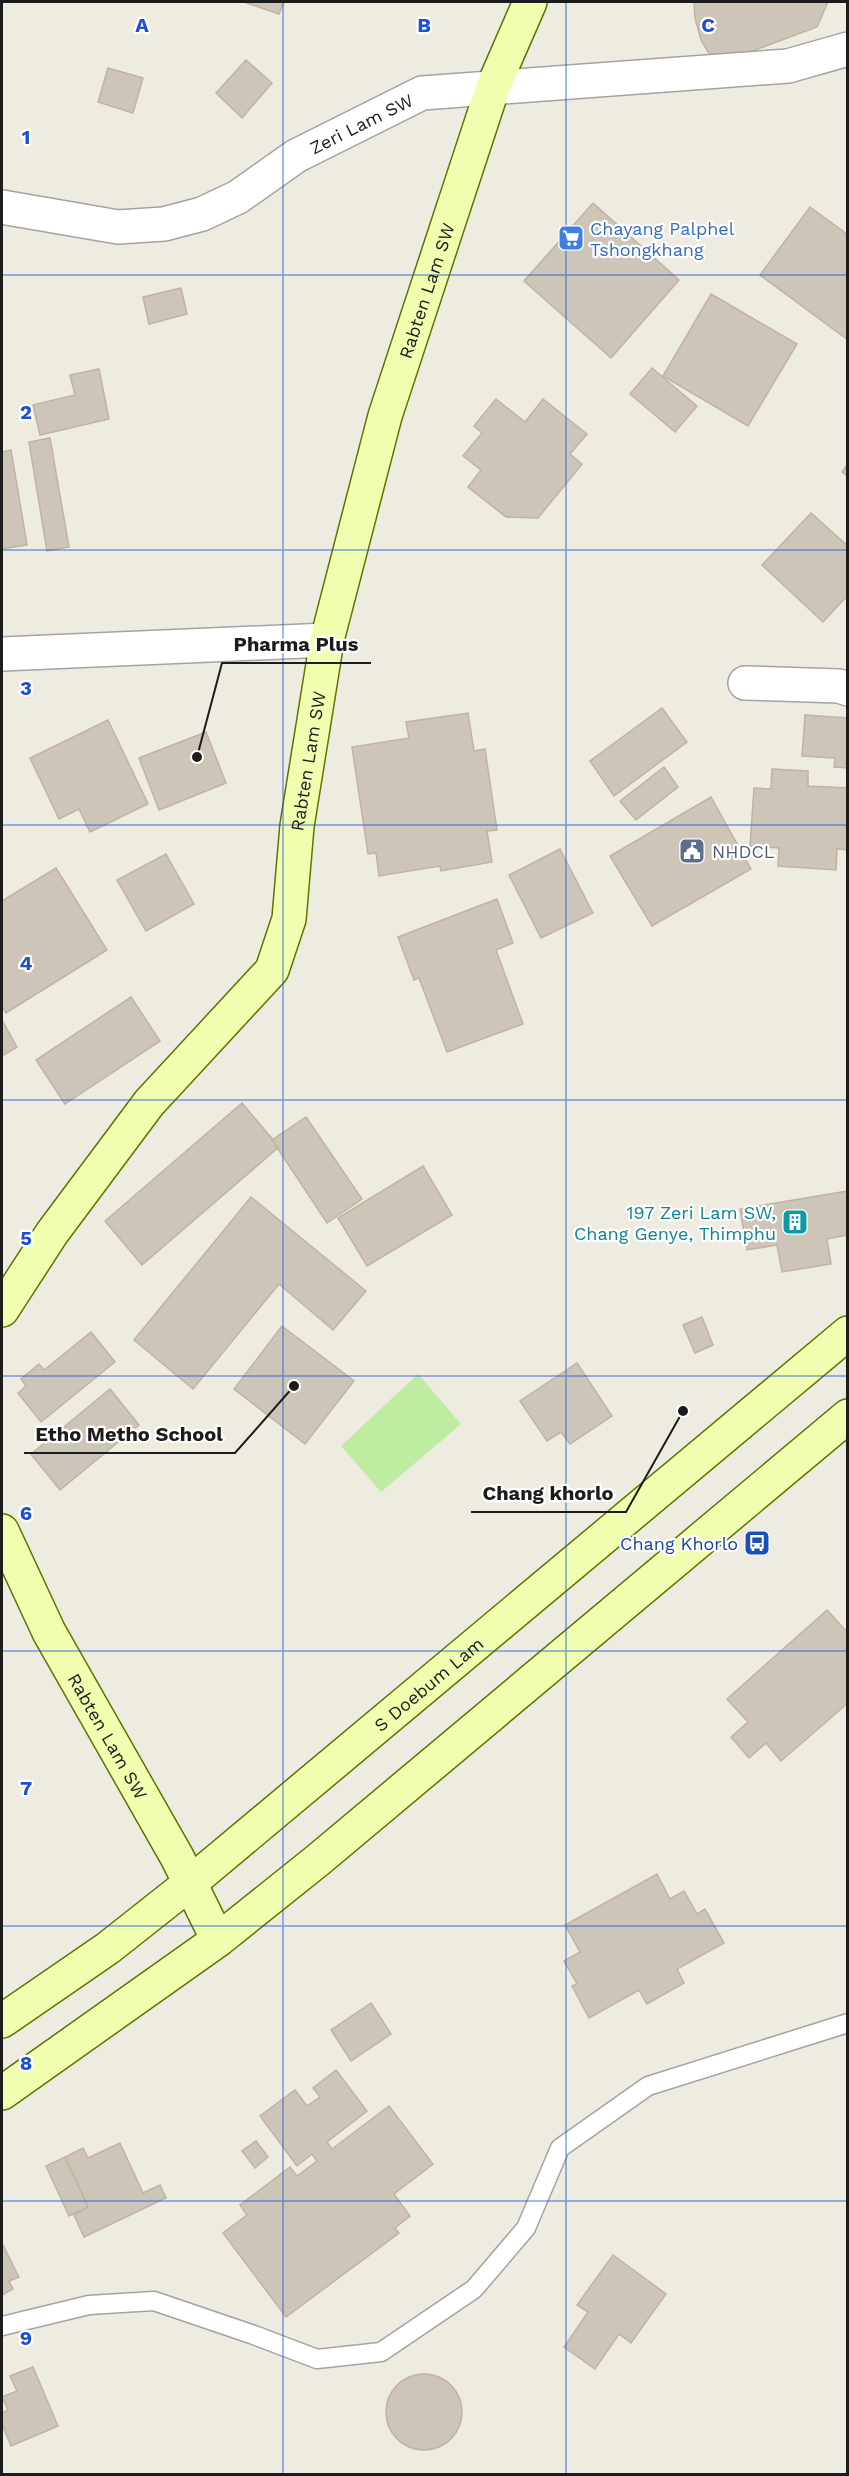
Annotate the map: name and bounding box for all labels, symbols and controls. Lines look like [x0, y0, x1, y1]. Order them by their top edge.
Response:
text: A [135, 13, 149, 37]
text: B [417, 13, 431, 37]
text: C [701, 13, 715, 37]
street label: Zeri Lam SW [306, 89, 416, 158]
text: 1 [22, 125, 30, 149]
place label: Chayang Palphel Tshongkhang [590, 218, 735, 260]
street label: Rabten Lam SW [394, 220, 458, 361]
supermarket icon: Chayang Palphel Tshongkhang [556, 223, 586, 253]
text: 2 [20, 400, 32, 424]
callout: Pharma Plus [222, 625, 371, 663]
text: Pharma Plus [234, 632, 359, 656]
text: 3 [20, 676, 32, 700]
street label: Rabten Lam SW [286, 690, 329, 833]
public building icon: NHDCL [677, 836, 707, 866]
place label: NHDCL [712, 841, 775, 862]
text: 4 [20, 951, 33, 975]
place label: 197 Zeri Lam SW, Chang Genye, Thimphu [574, 1202, 776, 1244]
building icon: 197 Zeri Lam SW, Chang Genye, Thimphu [780, 1207, 810, 1237]
text: 5 [20, 1226, 32, 1250]
callout: Etho Metho School [24, 1415, 235, 1453]
text: Etho Metho School [35, 1422, 223, 1446]
callout: Chang khorlo [471, 1474, 626, 1512]
text: Chang khorlo [483, 1481, 613, 1505]
text: 6 [20, 1501, 32, 1525]
bus stop icon: Chang Khorlo [742, 1528, 772, 1558]
place label: Chang Khorlo [620, 1533, 738, 1554]
street label: S Doebum Lam [370, 1632, 487, 1735]
street label: Rabten Lam SW [64, 1669, 152, 1803]
text: 7 [20, 1776, 32, 1800]
text: 8 [20, 2051, 32, 2075]
text: 9 [20, 2326, 32, 2350]

